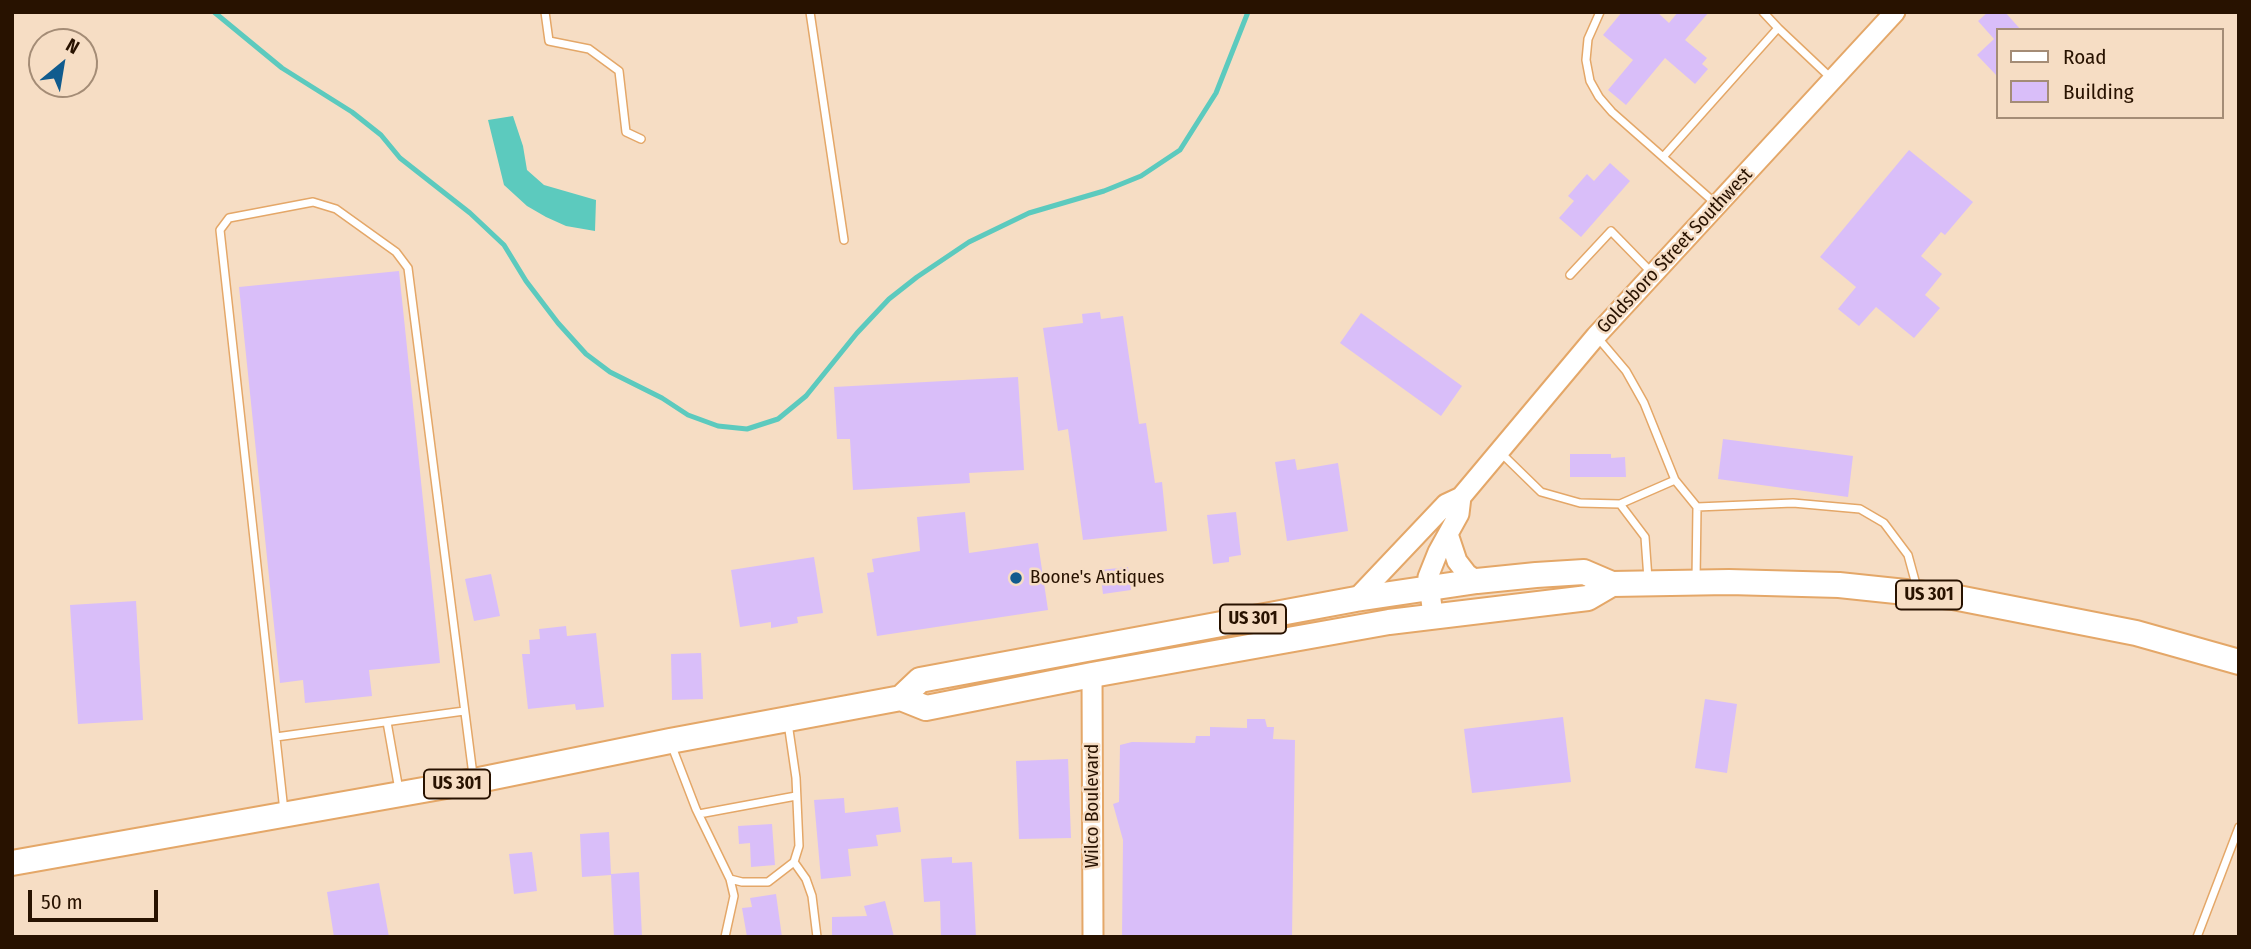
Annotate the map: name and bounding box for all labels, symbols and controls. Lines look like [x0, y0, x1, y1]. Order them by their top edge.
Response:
north arrow [28, 28, 98, 98]
legend [1996, 28, 2223, 119]
text: N [62, 33, 83, 59]
text: Road [2063, 44, 2107, 70]
text: Building [2063, 79, 2134, 105]
street label: Goldsboro Street Southwest [1592, 164, 1758, 338]
place label: Boone's Antiques [1030, 567, 1164, 589]
marker: Boone's Antiques [1008, 570, 1024, 586]
road number: US 301 [1896, 580, 1962, 610]
road number: US 301 [1220, 604, 1286, 634]
street label: Wilco Boulevard [1082, 744, 1104, 868]
road number: US 301 [424, 770, 490, 798]
scale bar [32, 876, 161, 920]
text: 50 m [41, 889, 83, 915]

